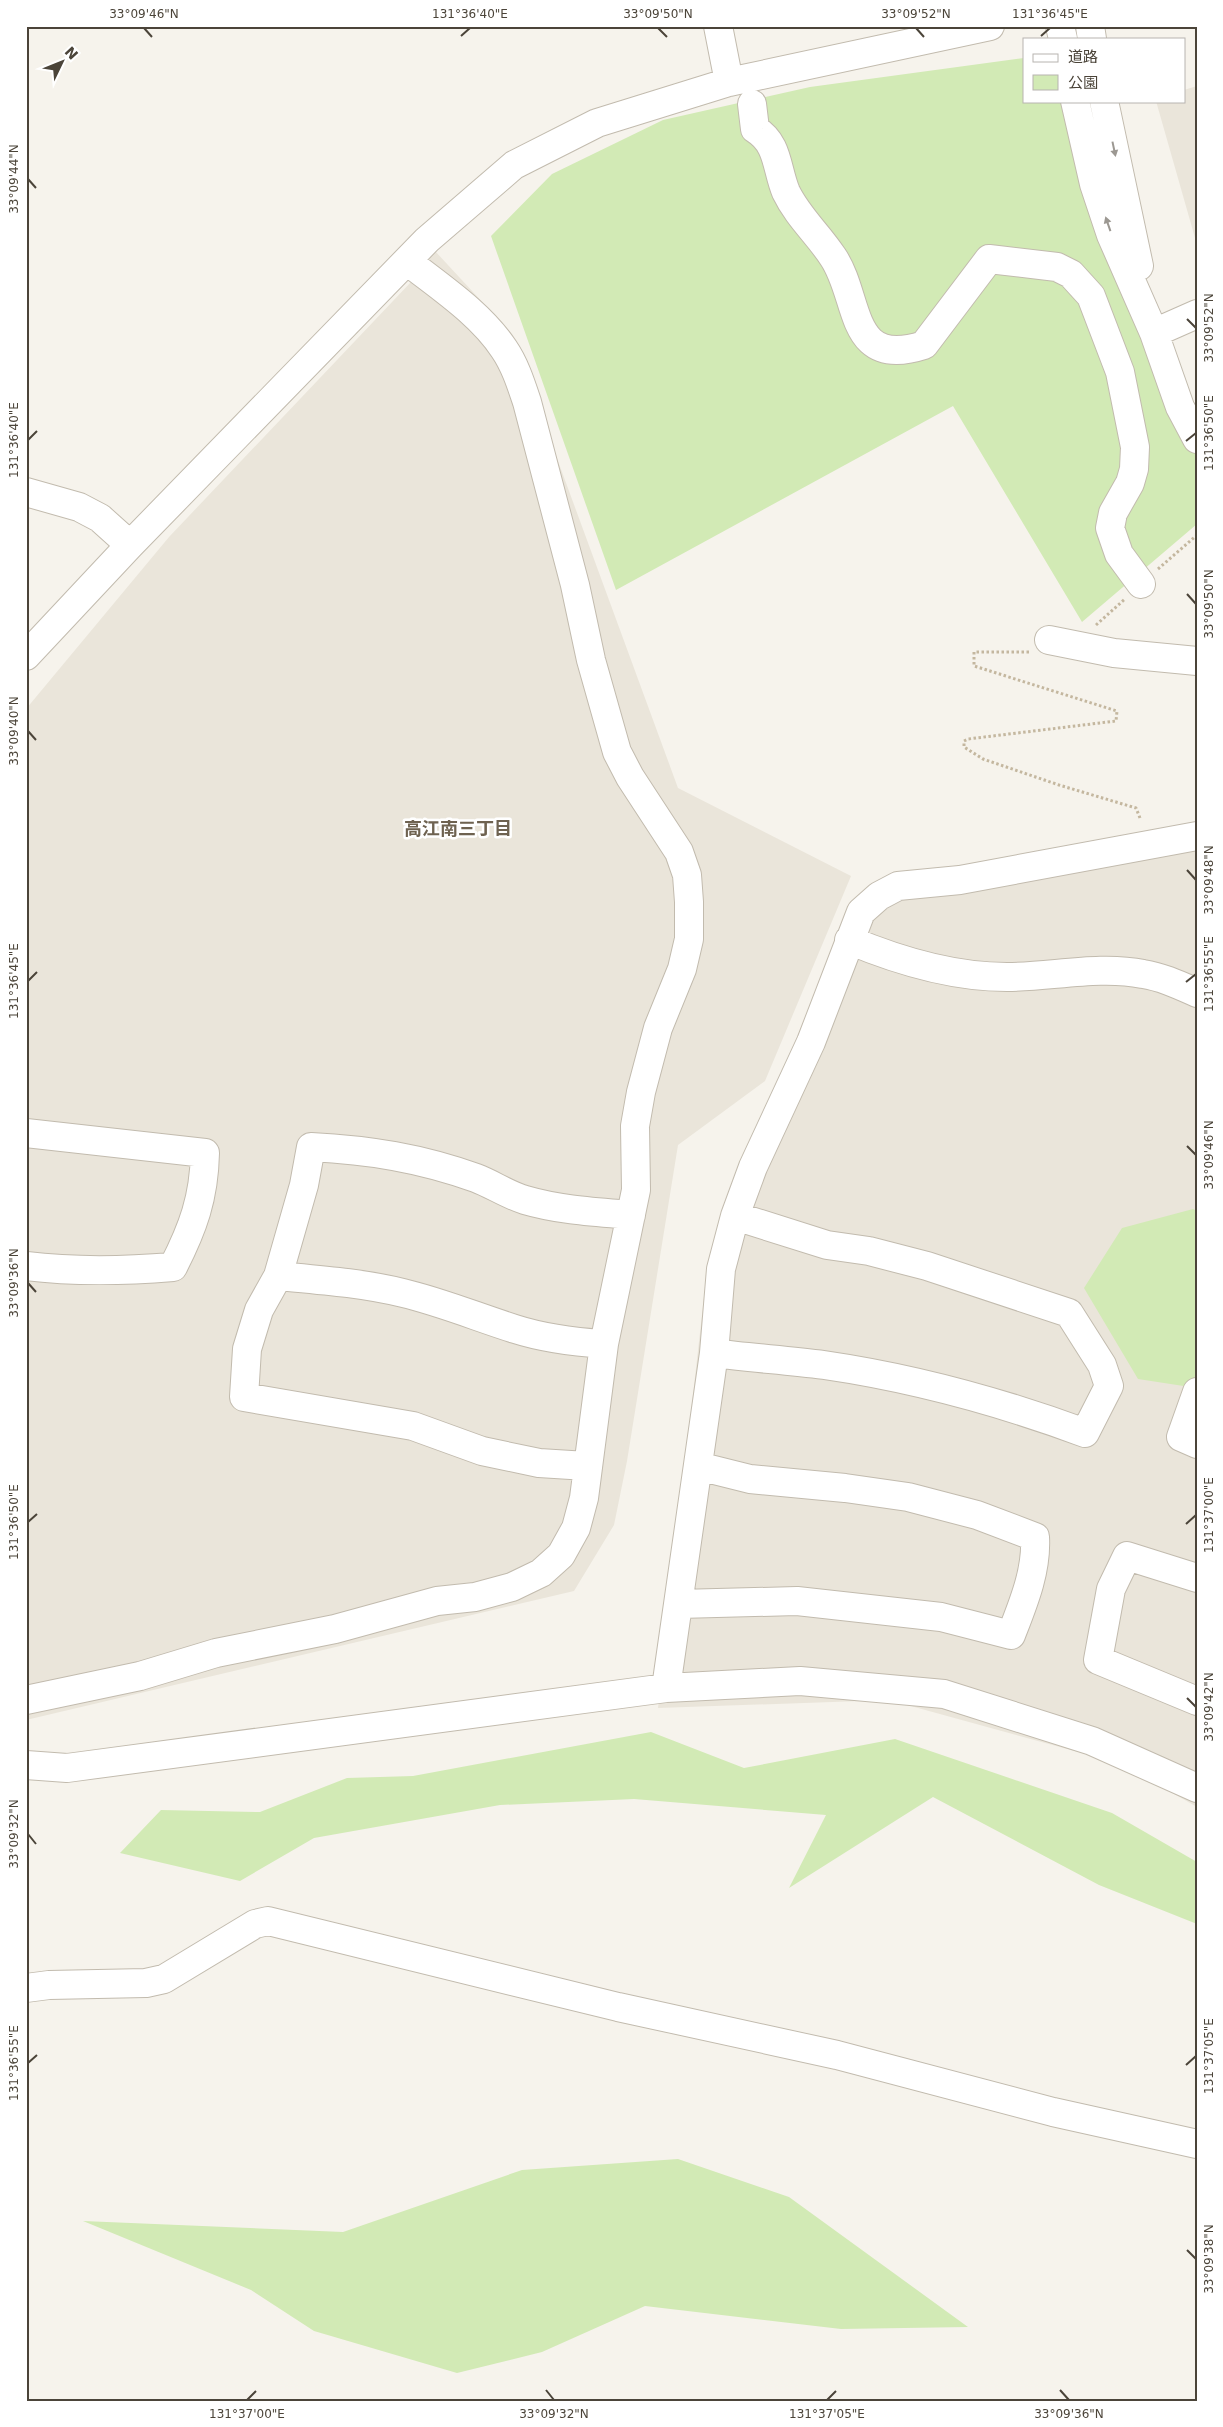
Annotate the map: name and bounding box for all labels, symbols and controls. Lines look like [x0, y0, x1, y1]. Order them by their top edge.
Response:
text: 33°09'46"N [109, 7, 179, 21]
text: 131°36'40"E [432, 7, 508, 21]
text: 33°09'50"N [623, 7, 693, 21]
text: 33°09'52"N [881, 7, 951, 21]
text: 131°36'45"E [1012, 7, 1088, 21]
north arrow [38, 38, 88, 88]
legend [1023, 38, 1186, 102]
text: N [62, 43, 81, 63]
text: 道路 [1068, 48, 1098, 66]
text: 公園 [1068, 74, 1098, 92]
one-way arrow [1110, 141, 1118, 157]
text: 33°09'44"N [7, 144, 21, 214]
one-way arrow [1103, 217, 1111, 232]
text: 33°09'52"N [1202, 293, 1216, 363]
text: 131°36'50"E [1202, 395, 1216, 471]
text: 131°36'40"E [7, 402, 21, 478]
text: 33°09'50"N [1202, 569, 1216, 639]
text: 33°09'40"N [7, 696, 21, 766]
district label: 高江南三丁目 [404, 818, 512, 839]
text: 33°09'48"N [1202, 845, 1216, 915]
text: 131°36'55"E [1202, 936, 1216, 1012]
text: 131°36'45"E [7, 943, 21, 1019]
text: 33°09'46"N [1202, 1120, 1216, 1190]
text: 33°09'36"N [7, 1248, 21, 1318]
text: 131°37'00"E [1202, 1477, 1216, 1553]
text: 131°36'50"E [7, 1484, 21, 1560]
text: 33°09'42"N [1202, 1672, 1216, 1742]
text: 33°09'32"N [7, 1799, 21, 1869]
text: 131°37'05"E [1202, 2018, 1216, 2094]
text: 131°36'55"E [7, 2025, 21, 2101]
text: 33°09'38"N [1202, 2224, 1216, 2294]
text: 131°37'00"E [209, 2407, 285, 2421]
text: 33°09'32"N [519, 2407, 589, 2421]
text: 131°37'05"E [789, 2407, 865, 2421]
text: 33°09'36"N [1034, 2407, 1104, 2421]

